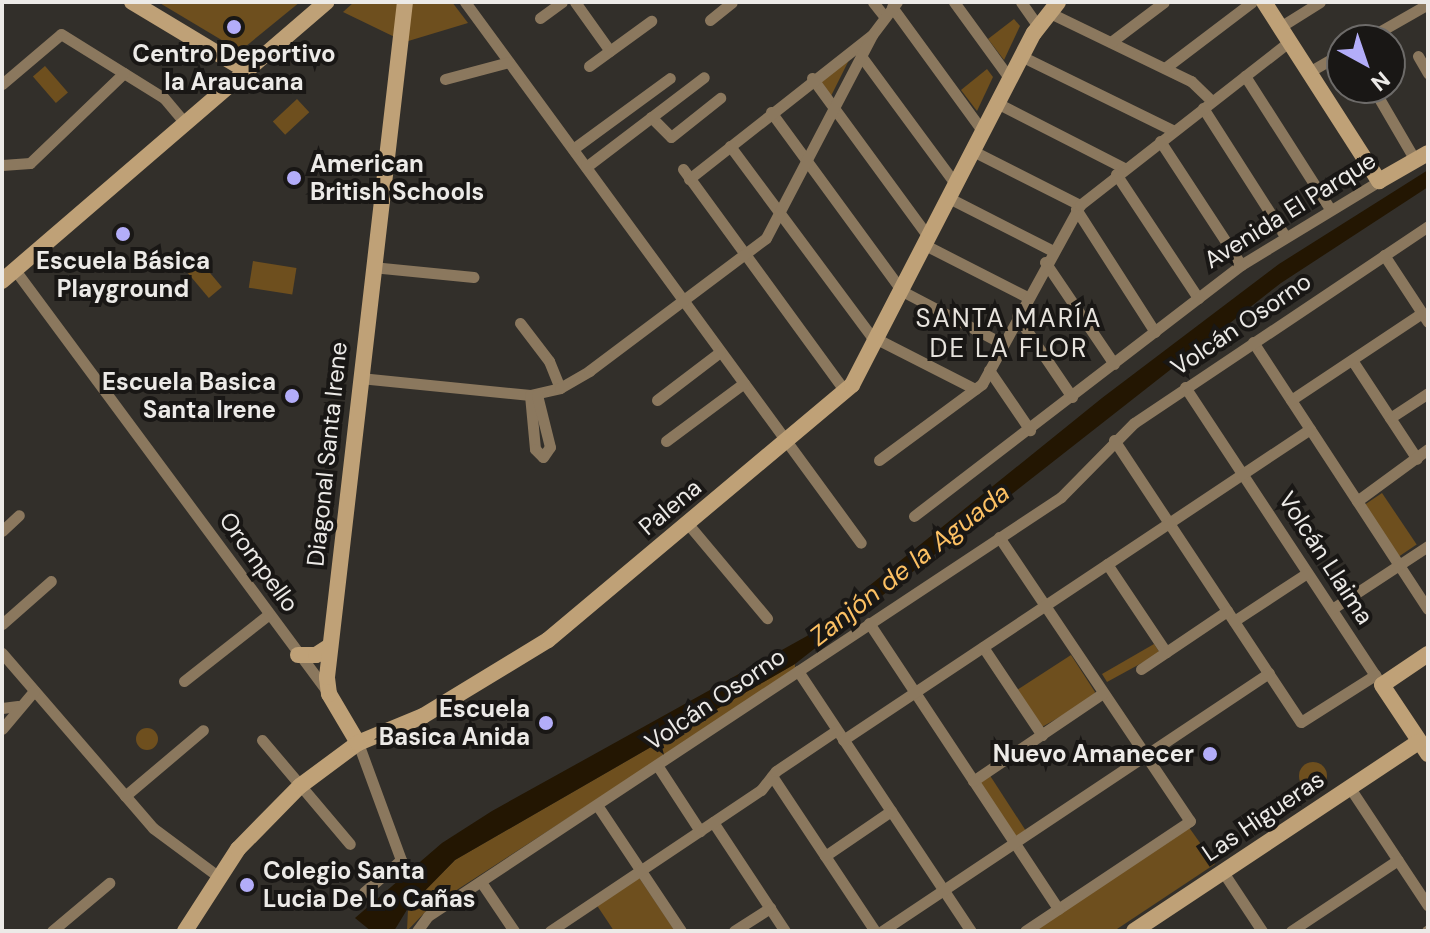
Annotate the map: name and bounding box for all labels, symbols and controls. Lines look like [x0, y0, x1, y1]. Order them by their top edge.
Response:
marker: Centro Deportivo la Araucana [225, 18, 243, 36]
north arrow [1326, 24, 1406, 104]
place label: Centro Deportivo la Araucana [132, 40, 336, 96]
text: N [1365, 65, 1396, 97]
street label: Avenida El Parque [1199, 146, 1381, 274]
place label: American British Schools [310, 150, 484, 206]
marker: American British Schools [285, 169, 303, 187]
marker: Escuela Básica Playground [114, 225, 132, 243]
place label: Escuela Básica Playground [36, 247, 210, 303]
street label: Volcán Osorno [1165, 267, 1317, 381]
district label: SANTA MARÍA DE LA FLOR [916, 303, 1102, 364]
street label: Diagonal Santa Irene [301, 340, 353, 568]
place label: Escuela Basica Santa Irene [102, 368, 276, 424]
marker: Escuela Basica Santa Irene [283, 387, 301, 405]
street label: Palena [633, 473, 707, 541]
water label: Zanjón de la Aguada [804, 477, 1016, 653]
street label: Volcán Llaima [1272, 486, 1380, 630]
street label: Orompello [213, 507, 305, 617]
street label: Volcán Osorno [639, 642, 791, 756]
place label: Escuela Basica Anida [379, 695, 530, 751]
marker: Escuela Basica Anida [537, 714, 555, 732]
place label: Nuevo Amanecer [993, 740, 1194, 768]
marker: Nuevo Amanecer [1201, 745, 1219, 763]
street label: Las Higueras [1197, 765, 1329, 867]
place label: Colegio Santa Lucia De Lo Cañas [263, 857, 476, 913]
marker: Colegio Santa Lucia De Lo Cañas [238, 876, 256, 894]

